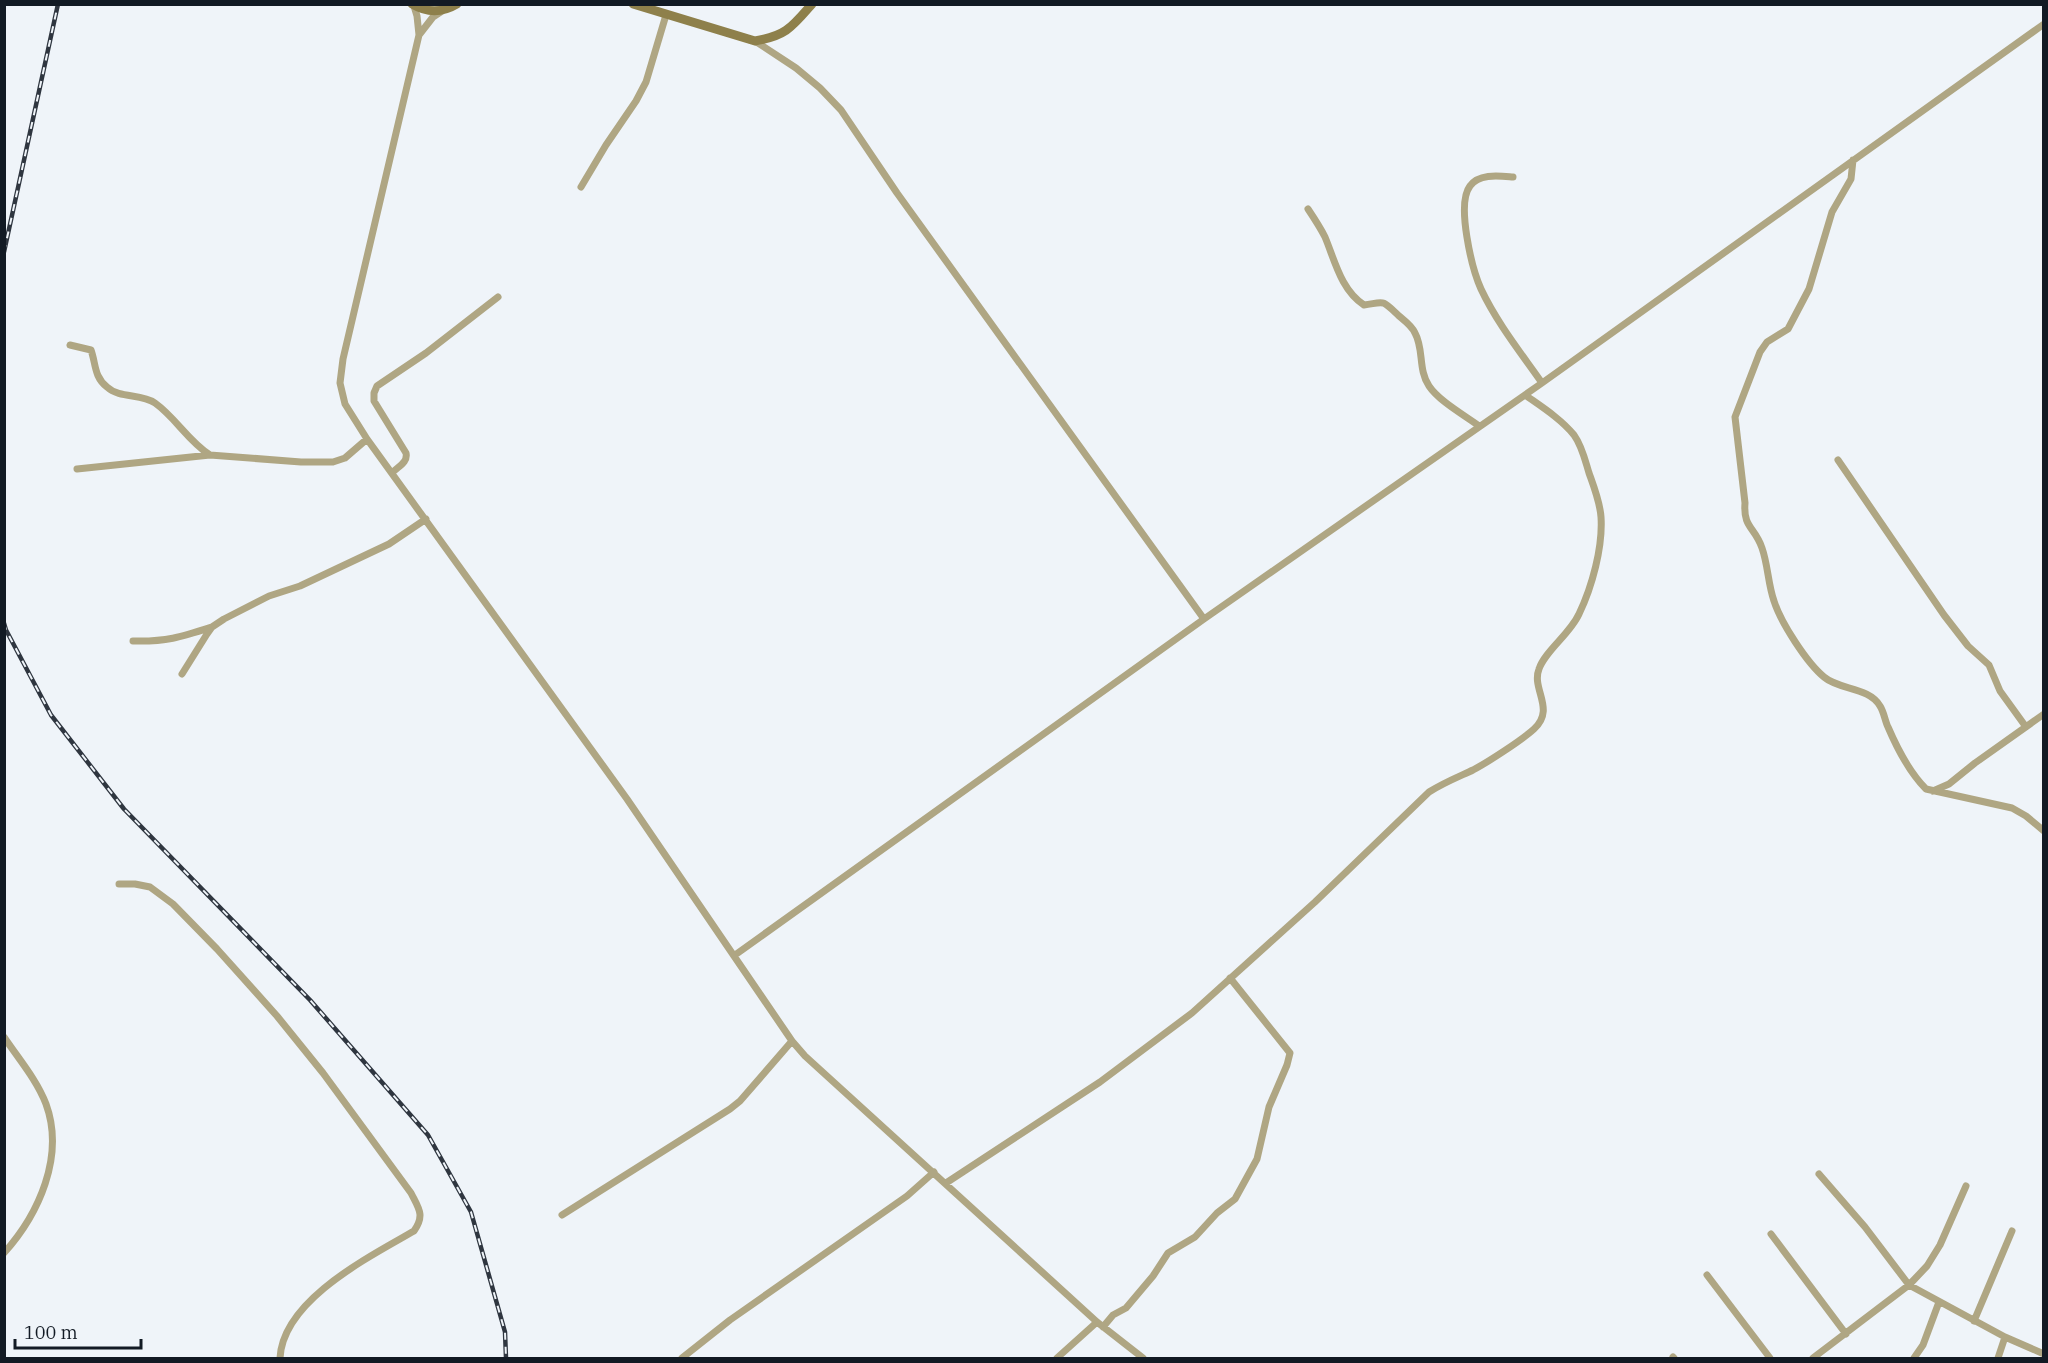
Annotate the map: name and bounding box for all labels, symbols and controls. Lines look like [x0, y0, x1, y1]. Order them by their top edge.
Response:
scale bar [15, 1312, 141, 1350]
text: 100 m [24, 1321, 78, 1344]

